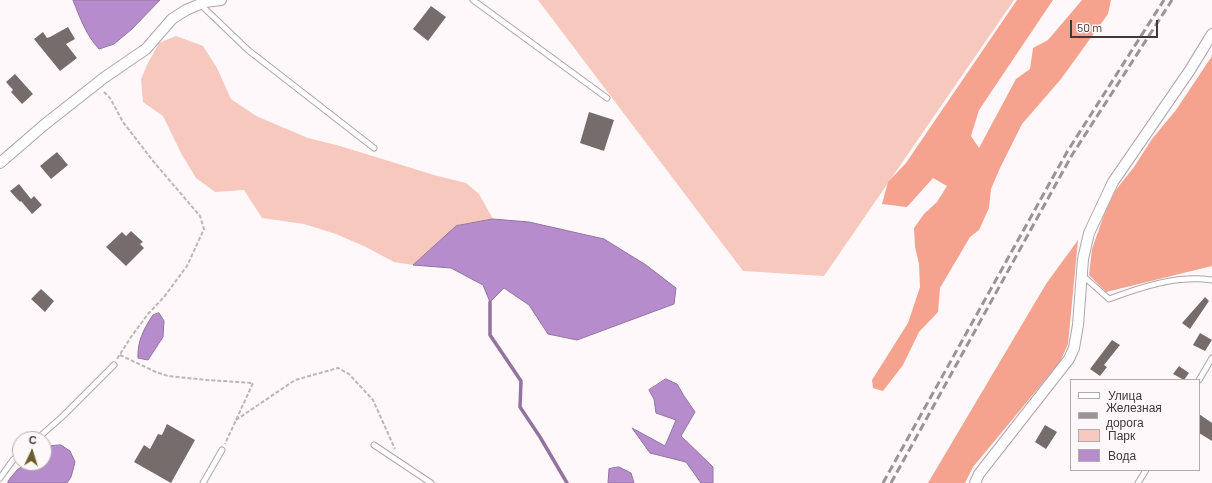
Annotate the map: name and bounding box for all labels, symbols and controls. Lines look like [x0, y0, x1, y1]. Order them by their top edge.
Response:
scale bar [1072, 12, 1160, 38]
text: 50 m [1077, 20, 1102, 34]
legend [1070, 379, 1200, 471]
text: Улица [1108, 388, 1142, 402]
text: Железная дорога [1106, 400, 1162, 429]
text: Парк [1108, 428, 1135, 442]
north arrow [12, 431, 52, 471]
text: С [28, 433, 37, 446]
text: Вода [1108, 448, 1136, 462]

